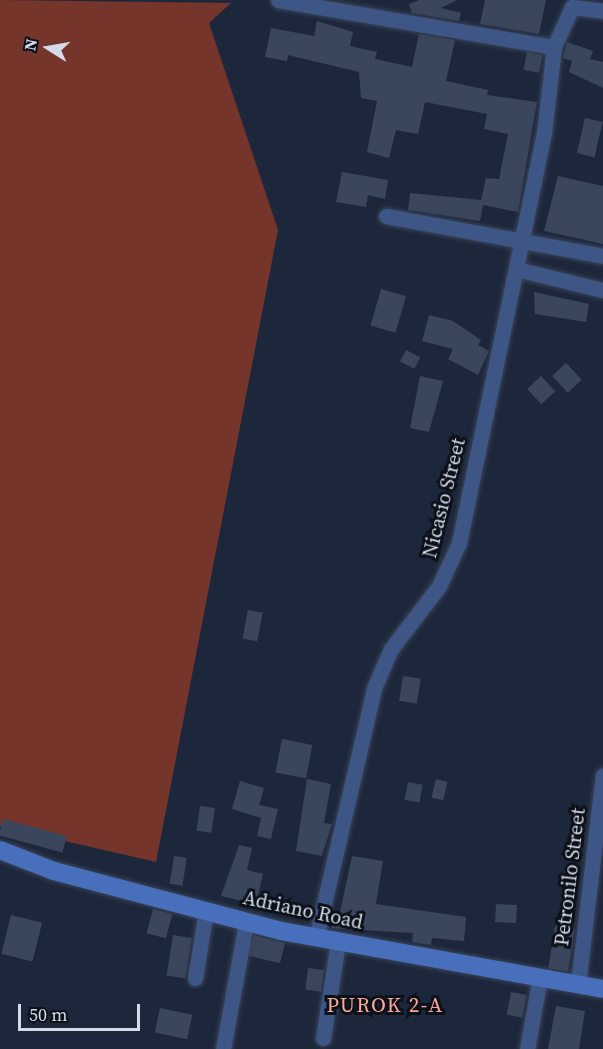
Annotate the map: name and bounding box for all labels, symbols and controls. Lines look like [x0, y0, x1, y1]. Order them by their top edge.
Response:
north arrow [18, 18, 78, 78]
text: N [18, 37, 42, 52]
street label: Nicasio Street [418, 436, 470, 560]
street label: Petronilo Street [550, 807, 590, 947]
street label: Adriano Road [241, 886, 365, 934]
scale bar [21, 992, 142, 1030]
district label: PUROK 2-A [326, 992, 444, 1018]
text: 50 m [29, 1002, 67, 1027]

